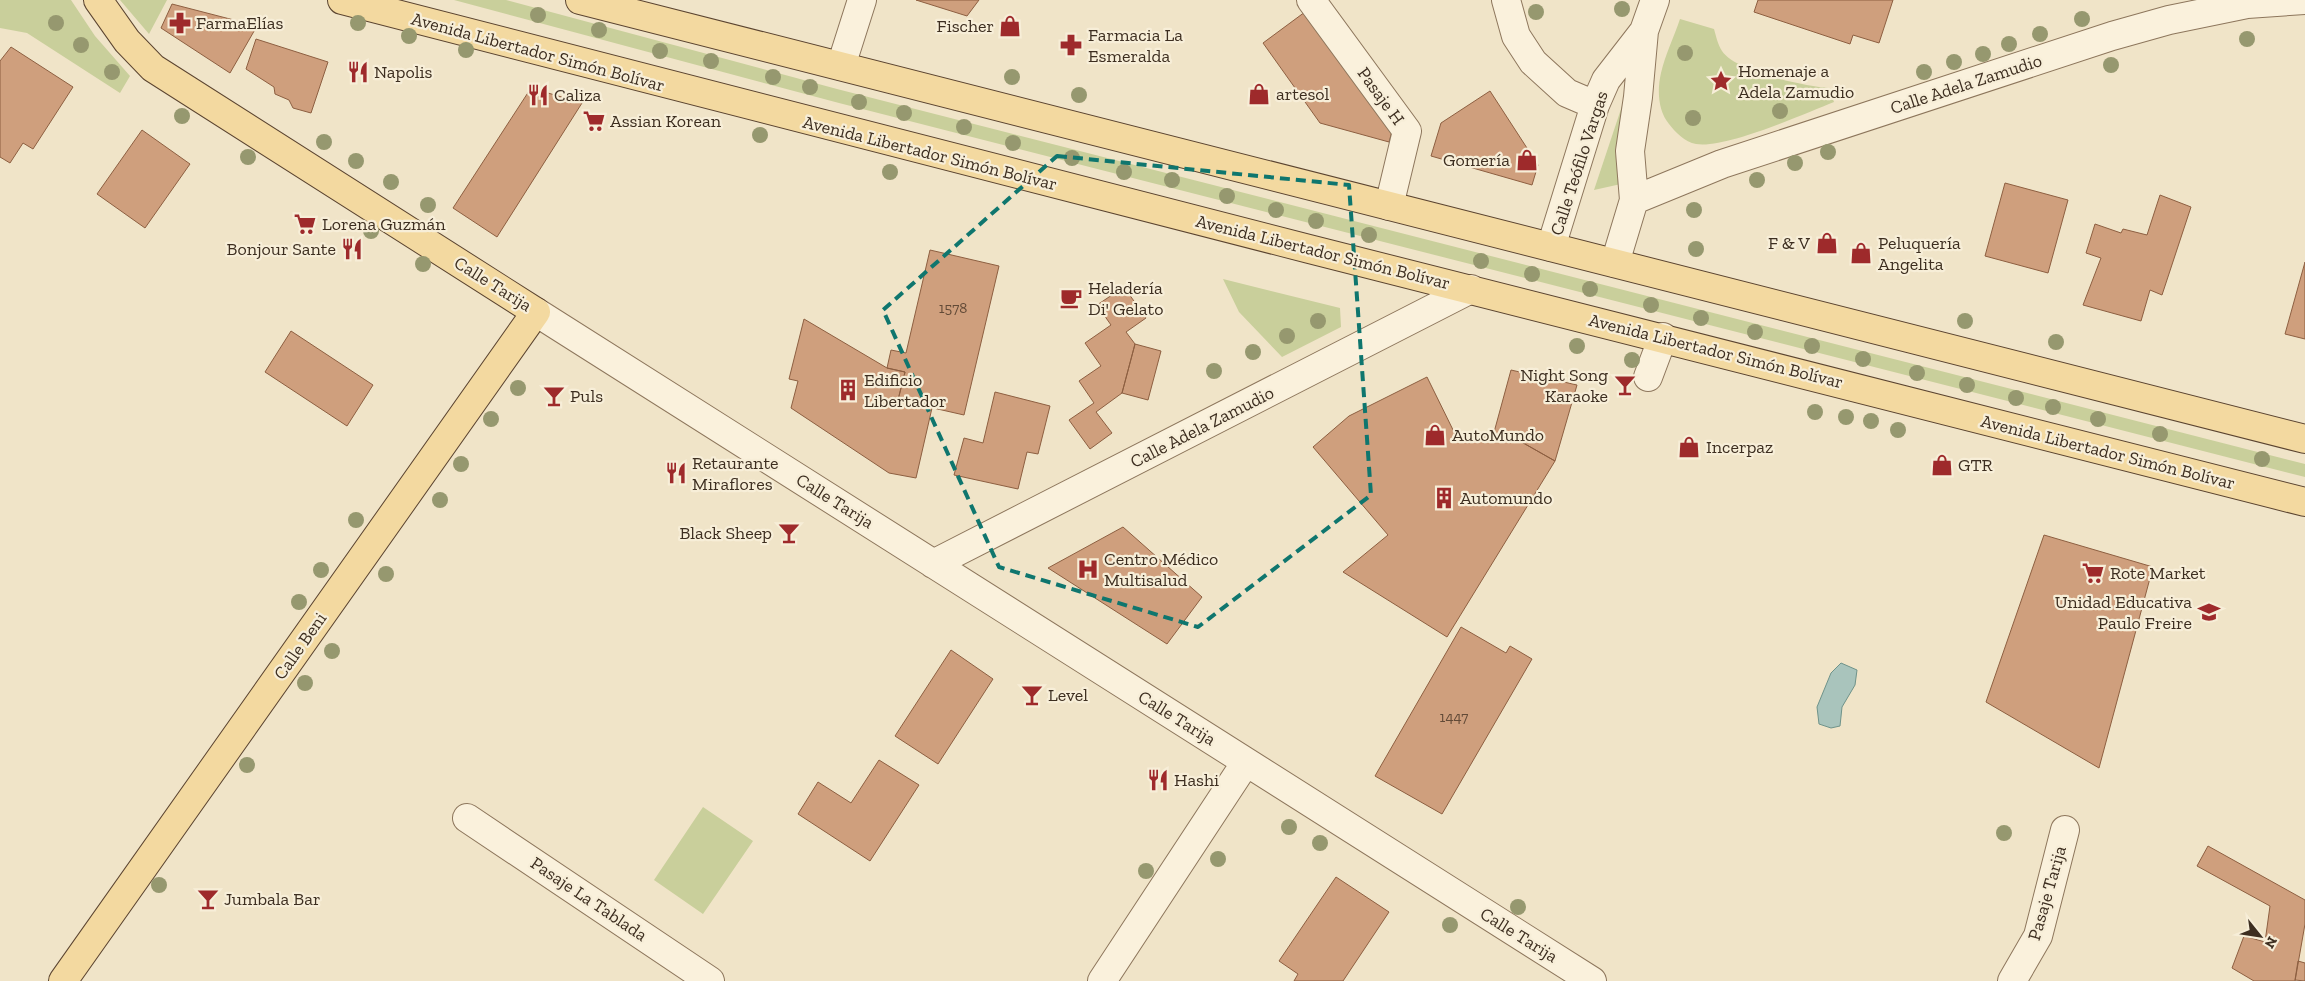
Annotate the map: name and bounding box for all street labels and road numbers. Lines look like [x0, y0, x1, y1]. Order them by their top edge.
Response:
street label: Avenida Libertador Simón Bolívar [409, 8, 667, 96]
street label: Calle Adela Zamudio [1887, 49, 2045, 119]
street label: Pasaje H [1353, 63, 1409, 129]
street label: Calle Teófilo Vargas [1545, 88, 1613, 238]
street label: Avenida Libertador Simón Bolívar [801, 111, 1059, 195]
street label: Avenida Libertador Simón Bolívar [1194, 210, 1452, 294]
street label: Calle Tarija [450, 252, 536, 317]
street label: Avenida Libertador Simón Bolívar [1587, 309, 1845, 393]
street label: Calle Adela Zamudio [1127, 381, 1277, 473]
street label: Avenida Libertador Simón Bolívar [1979, 410, 2237, 494]
street label: Calle Tarija [792, 469, 878, 534]
street label: Calle Beni [269, 608, 331, 684]
street label: Calle Tarija [1134, 686, 1220, 751]
street label: Pasaje Tarija [2023, 843, 2071, 943]
street label: Pasaje La Tablada [527, 852, 652, 946]
street label: Calle Tarija [1476, 903, 1562, 968]

